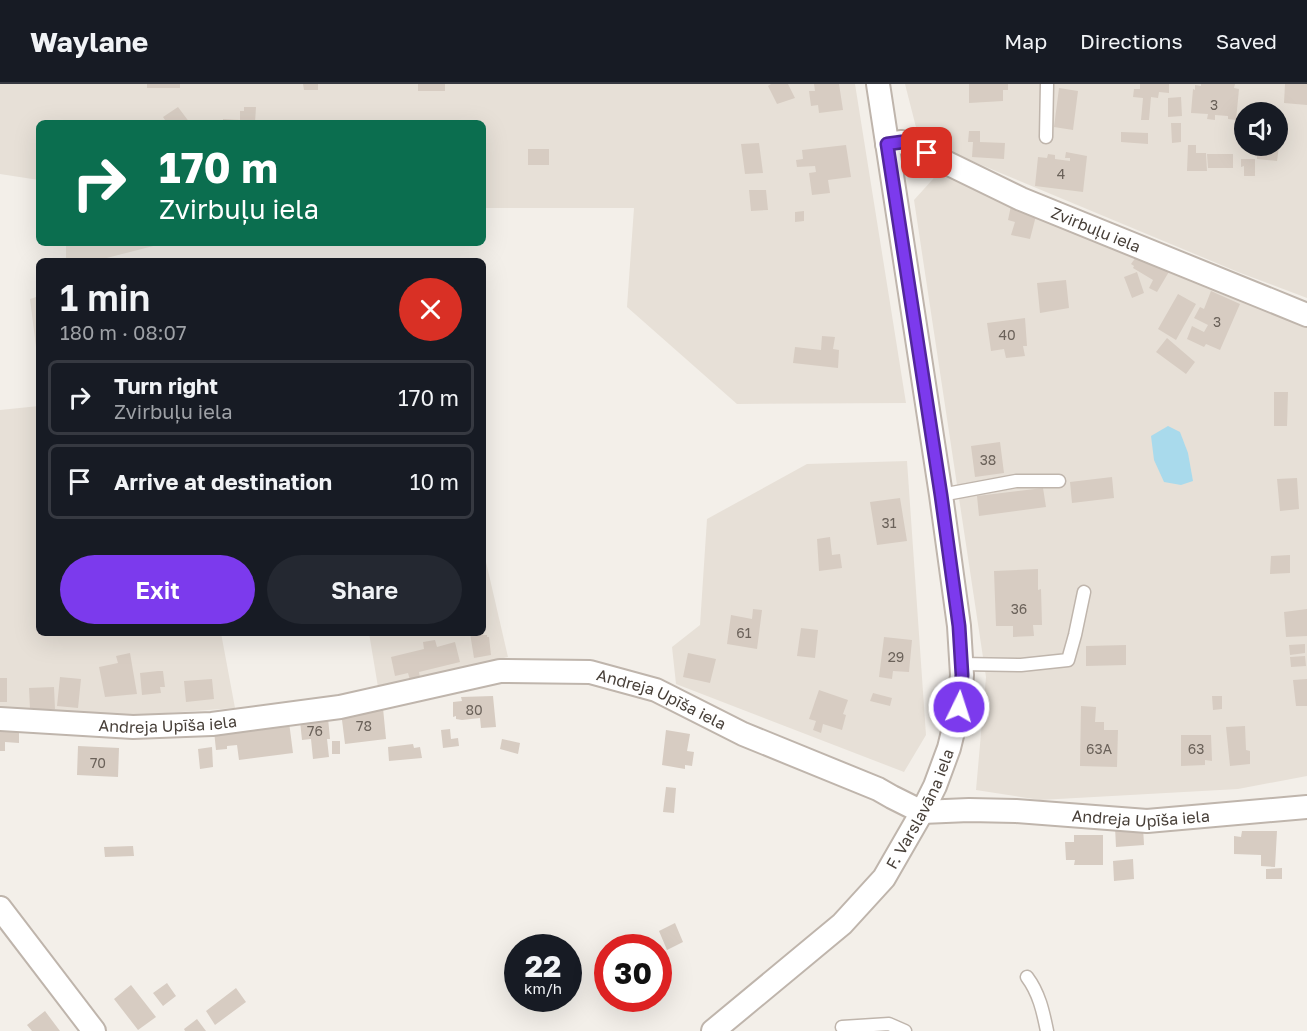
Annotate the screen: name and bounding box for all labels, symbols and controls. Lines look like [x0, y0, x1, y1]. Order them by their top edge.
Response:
text: Waylane [30, 25, 148, 58]
text: Map [1004, 28, 1047, 54]
text: Directions [1080, 28, 1183, 54]
text: Saved [1216, 28, 1277, 54]
house number: 3 [1210, 96, 1218, 113]
map controls [1234, 102, 1288, 156]
button: sound [1234, 102, 1288, 156]
pin [901, 127, 952, 178]
icon: arrive [910, 136, 943, 169]
text: 170 m [159, 142, 278, 192]
icon: right [60, 144, 138, 222]
house number: 4 [1057, 165, 1065, 182]
text: Zvirbuļu iela [159, 193, 319, 225]
street label: Zvirbuļu iela [1048, 202, 1144, 256]
text: 1 min [60, 276, 150, 319]
button: close [399, 278, 462, 341]
house number: 3 [1213, 313, 1221, 330]
text: 180 m · 08:07 [60, 320, 187, 344]
house number: 40 [998, 326, 1016, 343]
text: Turn right [114, 372, 218, 399]
icon: right [63, 381, 96, 414]
text: 170 m [398, 384, 459, 411]
text: Zvirbuļu iela [114, 399, 233, 423]
house number: 38 [980, 451, 996, 468]
icon: arrive [63, 465, 96, 498]
text: Arrive at destination [114, 468, 332, 495]
text: 10 m [410, 468, 459, 495]
house number: 31 [882, 514, 897, 531]
button: Exit [60, 555, 255, 624]
button: Share [267, 555, 462, 624]
house number: 36 [1011, 600, 1027, 617]
house number: 61 [736, 624, 752, 641]
house number: 29 [888, 648, 904, 665]
street label: Andreja Upīša iela [595, 664, 729, 734]
position arrow [927, 675, 991, 739]
house number: 80 [465, 701, 483, 718]
street label: Andreja Upīša iela [98, 711, 238, 737]
house number: 78 [356, 717, 372, 734]
house number: 76 [307, 722, 323, 739]
house number: 63A [1086, 740, 1113, 757]
house number: 63 [1188, 740, 1204, 757]
street label: F. Varslavāna iela [881, 746, 958, 873]
house number: 70 [90, 754, 106, 771]
street label: Andreja Upīša iela [1071, 805, 1211, 831]
speed limit sign: 30 [594, 934, 672, 1012]
text: 22 [525, 948, 561, 984]
text: km/h [524, 979, 562, 997]

